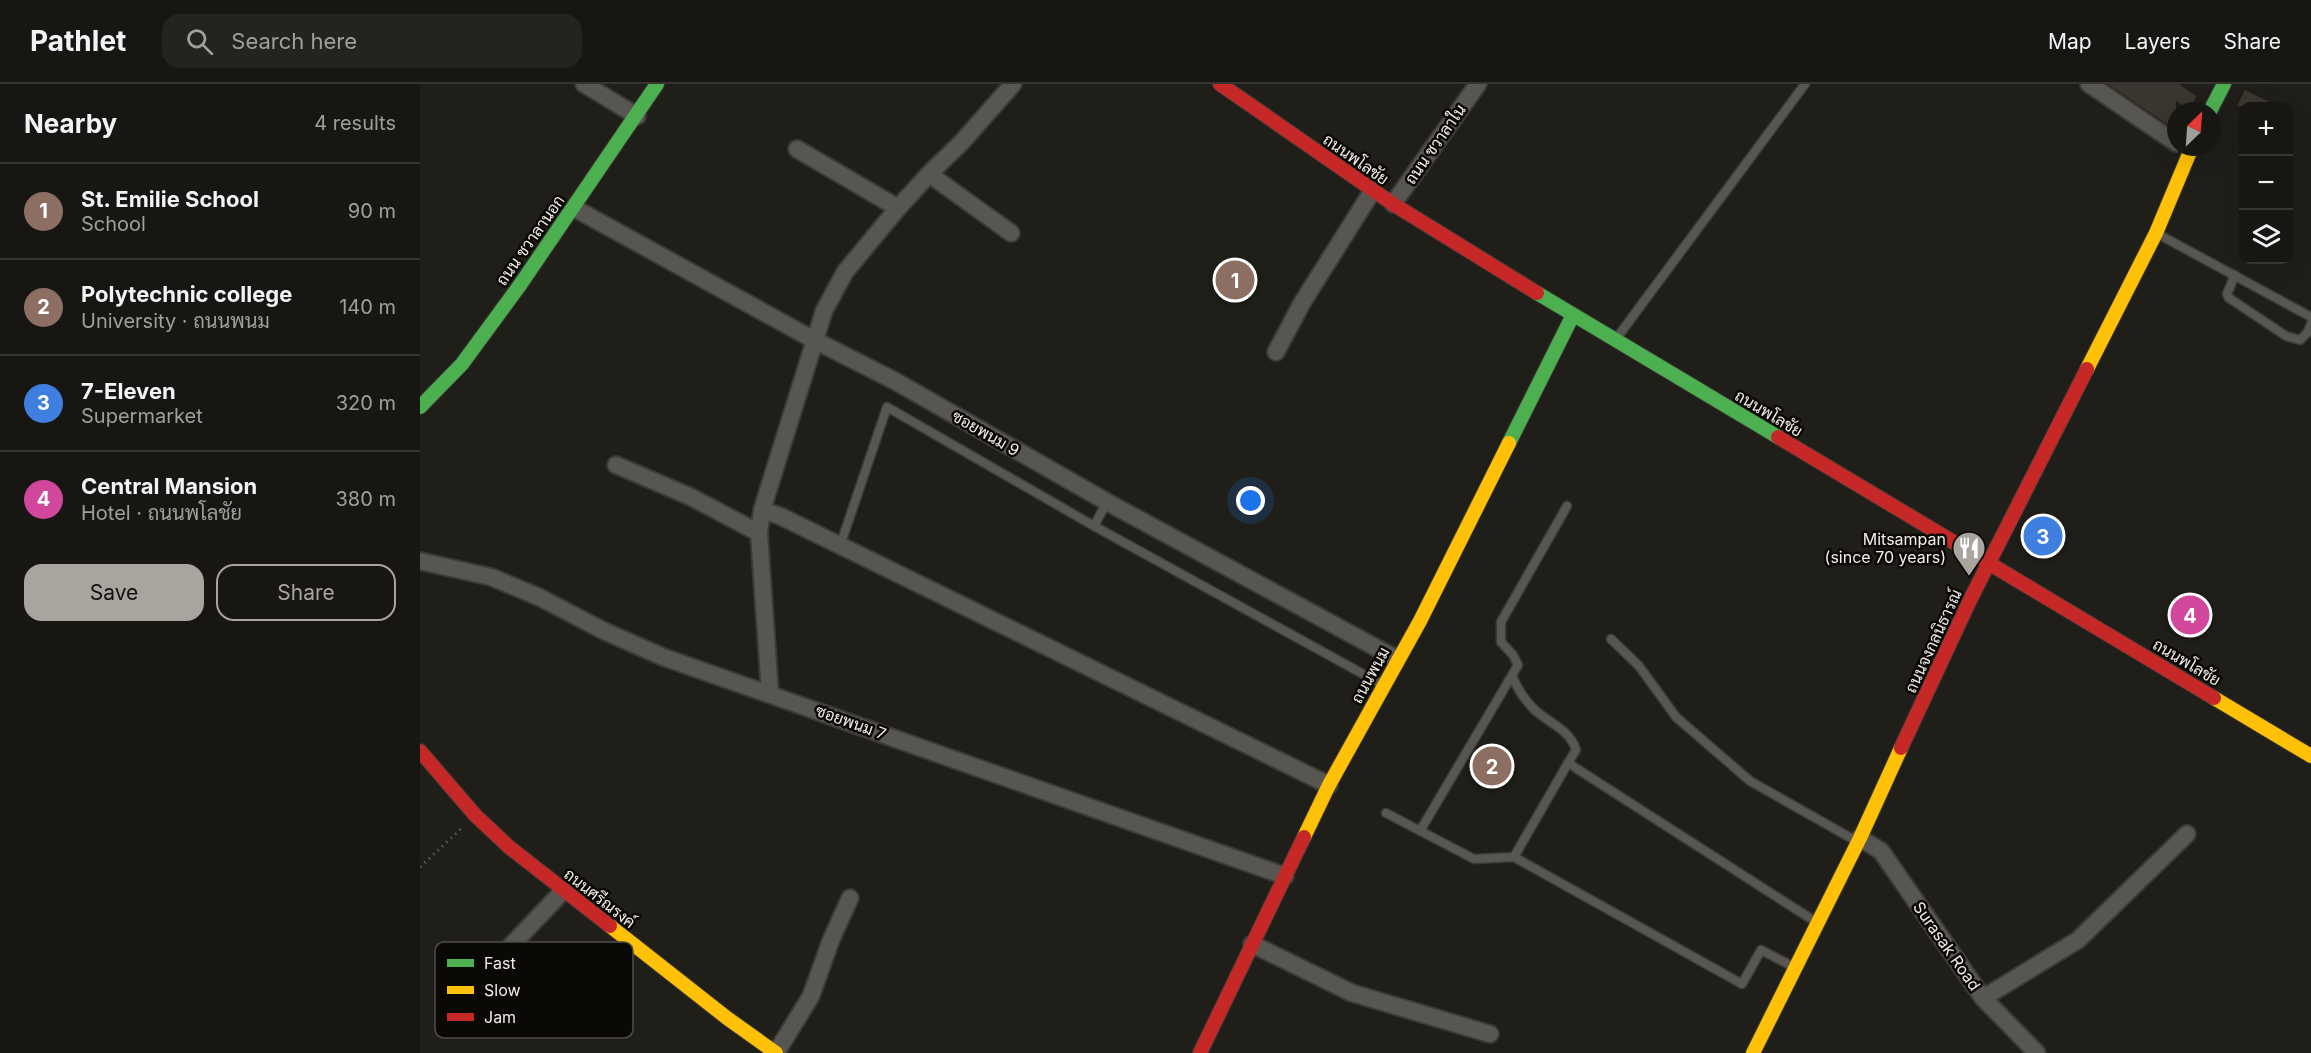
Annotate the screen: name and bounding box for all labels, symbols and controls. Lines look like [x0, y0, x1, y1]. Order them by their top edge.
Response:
search box [162, 14, 582, 68]
text: Pathlet [30, 24, 126, 58]
icon: search [183, 25, 216, 58]
text: Search here [231, 28, 357, 54]
text: Map [2048, 29, 2092, 54]
text: Layers [2125, 29, 2191, 54]
text: Share [2224, 29, 2281, 54]
street label: ถนน ชวาลาใน [1399, 100, 1470, 188]
north arrow [2167, 102, 2221, 156]
map controls [2239, 102, 2293, 264]
button: + [2239, 102, 2293, 156]
text: Nearby [24, 108, 117, 139]
text: 4 results [314, 111, 396, 135]
street label: ถนนพโลชัย [1319, 128, 1393, 189]
button: − [2239, 156, 2293, 210]
text: St. Emilie School [81, 186, 259, 212]
street label: ถนน ชวาลานอก [492, 191, 568, 289]
text: 1 [39, 199, 48, 223]
text: 90 m [348, 199, 396, 223]
button: layers [2239, 210, 2293, 264]
text: School [81, 212, 146, 236]
pin: 1 [1216, 258, 1254, 302]
text: Polytechnic college [81, 281, 292, 307]
text: 2 [37, 295, 50, 319]
text: 140 m [339, 295, 396, 319]
text: University · ถนนพนม [81, 309, 270, 333]
text: 7-Eleven [81, 378, 176, 404]
street label: ถนนพโลชัย [1732, 384, 1807, 441]
text: 3 [37, 391, 50, 415]
text: 320 m [336, 391, 396, 415]
text: Supermarket [81, 404, 203, 428]
street label: ซอยพนม 9 [949, 406, 1023, 460]
text: Central Mansion [81, 473, 257, 499]
your location [1236, 486, 1265, 515]
text: 4 [37, 487, 50, 511]
text: 380 m [336, 487, 396, 511]
text: Hotel · ถนนพโลชัย [81, 501, 242, 525]
pin: 3 [2024, 514, 2062, 558]
place label: Mitsampan (since 70 years) [1825, 529, 1946, 567]
restaurant icon: Mitsampan (since 70 years) [1951, 530, 1987, 577]
button: Save [24, 564, 204, 621]
button: Share [216, 564, 396, 621]
street label: ถนนจงกลนิธารณ์ [1898, 585, 1966, 696]
pin: 4 [2170, 592, 2210, 638]
street label: ถนนพโลชัย [2150, 633, 2225, 690]
street label: ถนนพนม [1346, 643, 1394, 707]
street label: ซอยพนม 7 [813, 700, 889, 744]
pin: 2 [1472, 744, 1512, 788]
street label: ถนนศรีณรงค์ [560, 862, 641, 932]
street label: Surasak Road [1909, 898, 1985, 994]
legend [435, 942, 633, 1038]
text: Fast [484, 953, 516, 973]
text: Slow [484, 980, 521, 1000]
text: Jam [484, 1007, 516, 1027]

